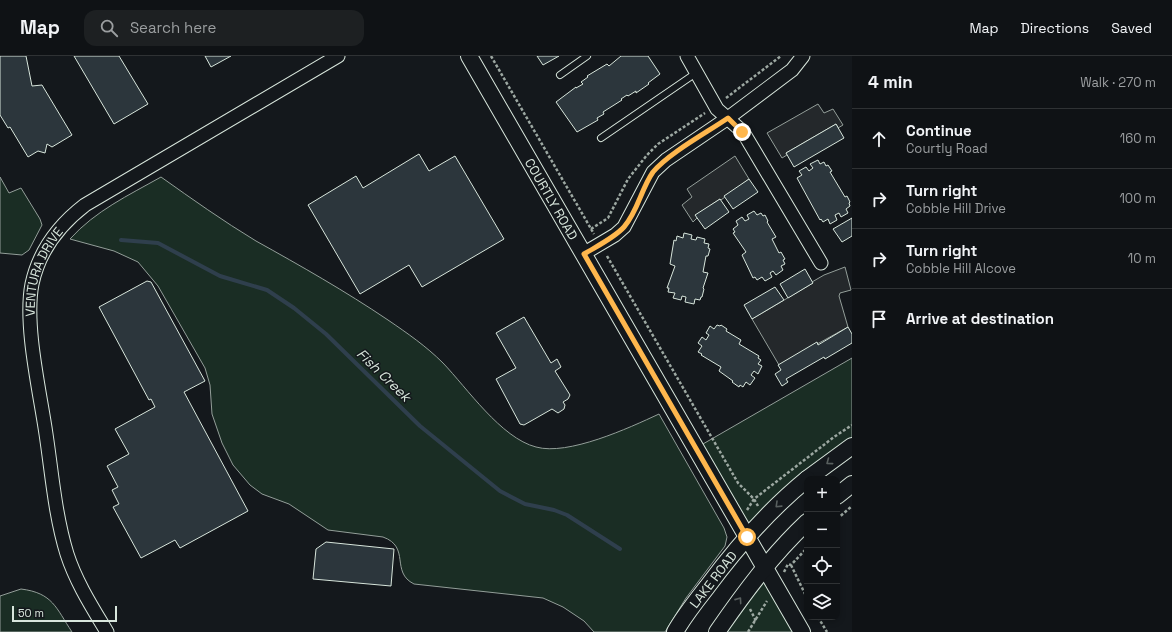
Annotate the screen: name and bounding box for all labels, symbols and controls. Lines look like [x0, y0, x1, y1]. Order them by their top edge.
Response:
search box [84, 10, 364, 46]
text: Map [20, 15, 60, 40]
icon: search [98, 17, 120, 39]
text: Search here [130, 18, 216, 37]
text: Map [969, 19, 999, 37]
text: Directions [1021, 19, 1089, 37]
text: Saved [1111, 19, 1152, 37]
text: 4 min [868, 71, 913, 93]
text: Walk · 270 m [1080, 74, 1156, 91]
text: Continue [906, 121, 972, 140]
route end [733, 123, 751, 141]
icon: ahead [868, 128, 890, 150]
text: 160 m [1120, 130, 1156, 147]
text: Courtly Road [906, 140, 988, 157]
street label: COURTLY ROAD [521, 155, 582, 243]
text: Turn right [906, 181, 977, 200]
icon: right [868, 188, 890, 210]
text: 100 m [1119, 190, 1156, 207]
text: Cobble Hill Drive [906, 200, 1006, 217]
street label: VENTURA DRIVE [21, 223, 66, 317]
text: Turn right [906, 241, 977, 260]
icon: right [868, 248, 890, 270]
text: 10 m [1128, 250, 1156, 267]
text: Cobble Hill Alcove [906, 260, 1016, 277]
icon: arrive [868, 308, 890, 330]
text: Arrive at destination [906, 309, 1054, 328]
water label: Fish Creek [353, 345, 416, 406]
one-way arrow [827, 457, 834, 464]
map controls [804, 476, 840, 620]
button: + [804, 476, 840, 512]
one-way arrow [775, 500, 783, 508]
button: − [804, 512, 840, 548]
route start [738, 528, 756, 546]
street label: LAKE ROAD [686, 547, 740, 611]
button: locate [804, 548, 840, 584]
button: layers [804, 584, 840, 620]
one-way arrow [734, 597, 742, 604]
scale bar [12, 604, 117, 623]
text: 50 m [18, 606, 44, 620]

